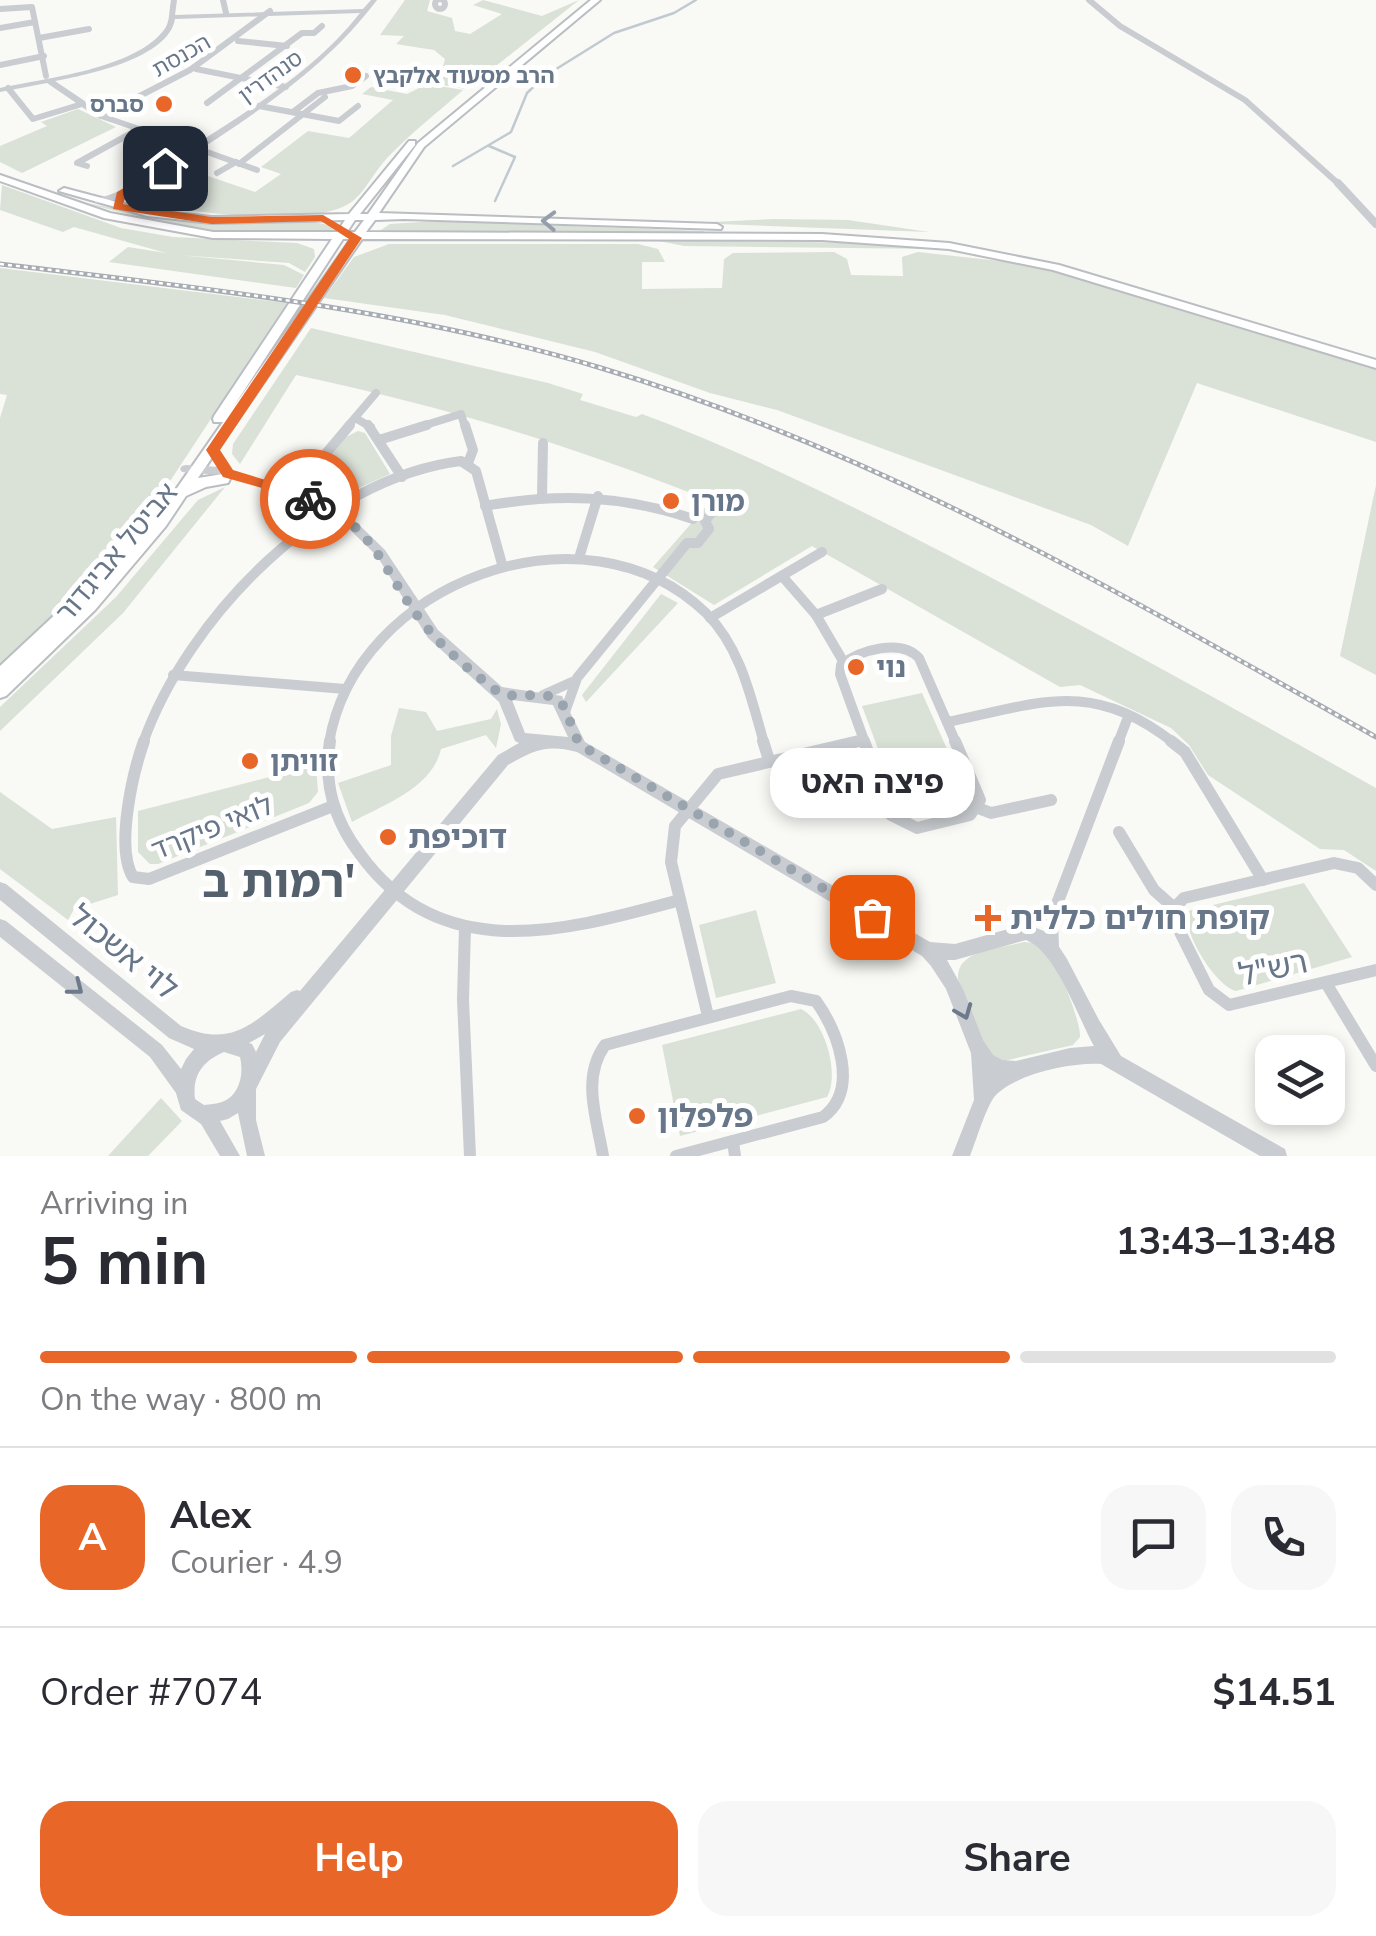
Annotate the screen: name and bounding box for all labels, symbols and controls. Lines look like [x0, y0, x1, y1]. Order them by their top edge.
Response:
street label: הכנסת [147, 27, 216, 85]
street label: סנהדרין [232, 43, 309, 110]
place label: הרב מסעוד אלקבץ [373, 61, 555, 91]
marker: הרב מסעוד אלקבץ [342, 64, 364, 86]
place label: סברס [90, 90, 144, 120]
marker: סברס [153, 93, 175, 115]
pin [123, 126, 208, 211]
icon: home [138, 141, 193, 196]
one-way arrow [541, 211, 557, 232]
courier [260, 449, 360, 549]
icon: bike [283, 472, 338, 527]
street label: אביטל אביגדור [47, 475, 187, 631]
place label: מורן [691, 483, 745, 521]
marker: מורן [660, 490, 682, 512]
place label: נוי [876, 649, 906, 687]
marker: נוי [845, 656, 867, 678]
place label: זוויתן [270, 743, 338, 781]
callout: פיצה האט [770, 747, 974, 817]
marker: זוויתן [239, 750, 261, 772]
text: פיצה האט [801, 761, 944, 804]
street label: לואי פיקרד [146, 786, 279, 870]
place label: דוכיפת [408, 816, 507, 859]
marker: דוכיפת [377, 826, 399, 848]
district label: רמות ב' [203, 852, 355, 913]
pin [830, 875, 915, 960]
icon: bag [845, 890, 900, 945]
street label: לוי אשכול [60, 895, 187, 1010]
place label: קופת חולים כללית [1010, 897, 1270, 940]
marker: קופת חולים כללית [975, 905, 1001, 931]
street label: רש"ל [1235, 940, 1311, 997]
one-way arrow [65, 976, 83, 993]
one-way arrow [952, 1002, 972, 1020]
map controls [1255, 1035, 1345, 1125]
button: layers [1255, 1035, 1345, 1125]
place label: פלפלון [657, 1095, 754, 1138]
marker: פלפלון [626, 1105, 648, 1127]
text: Arriving in [40, 1182, 188, 1225]
text: 13:43–13:48 [1116, 1216, 1336, 1267]
text: 5 min [40, 1218, 208, 1307]
text: On the way · 800 m [40, 1378, 322, 1421]
button: chat [1101, 1485, 1206, 1590]
button: phone [1231, 1485, 1336, 1590]
text: Alex [170, 1490, 251, 1541]
text: A [78, 1512, 107, 1563]
text: Courier · 4.9 [170, 1541, 343, 1584]
text: Order #7074 [40, 1667, 262, 1718]
text: $14.51 [1213, 1667, 1336, 1718]
button: Help [40, 1801, 678, 1916]
button: Share [698, 1801, 1336, 1916]

